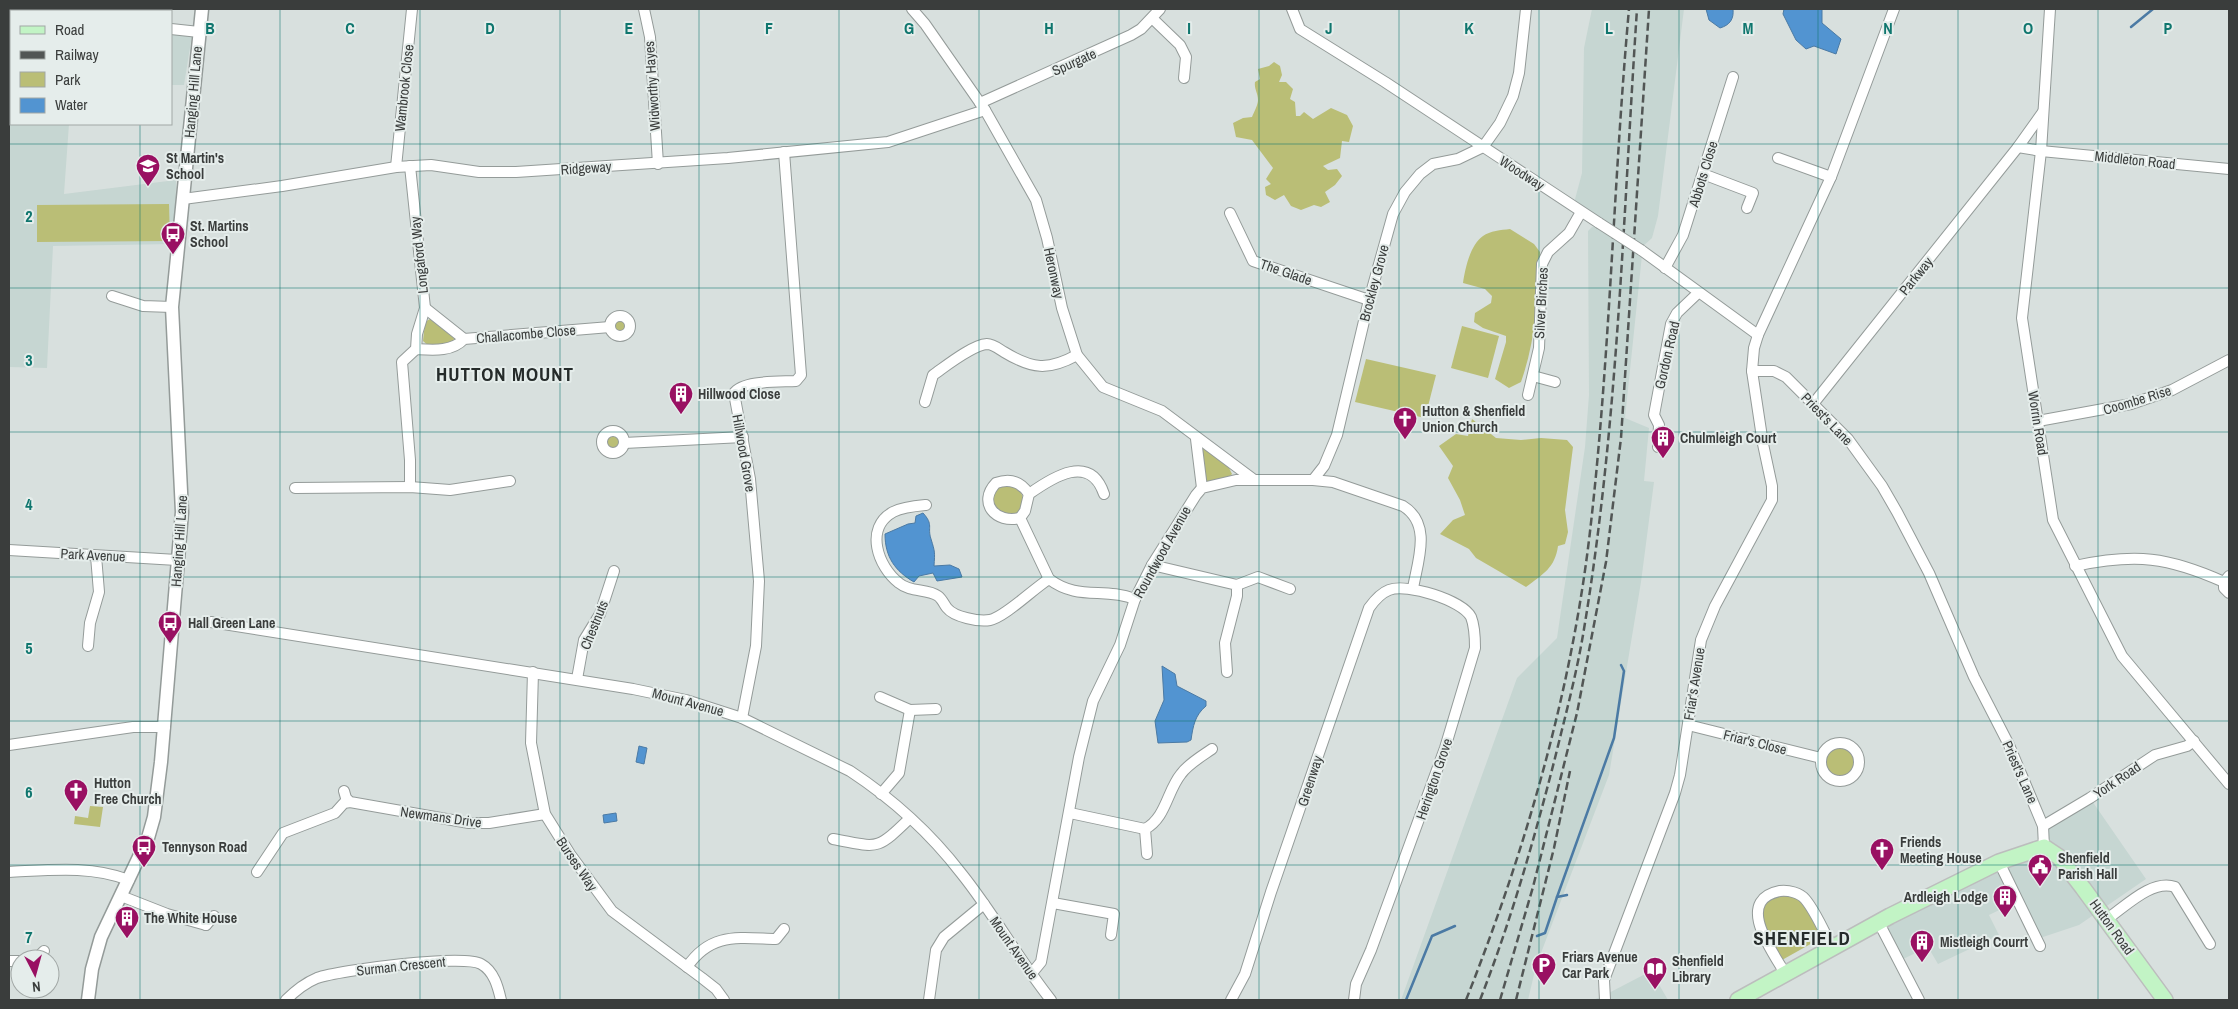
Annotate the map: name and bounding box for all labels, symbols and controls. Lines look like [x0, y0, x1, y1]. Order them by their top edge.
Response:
legend [10, 10, 172, 125]
text: B [205, 17, 215, 39]
text: C [345, 17, 355, 39]
text: D [485, 17, 495, 39]
text: E [625, 17, 634, 39]
text: F [765, 17, 773, 39]
text: G [904, 17, 914, 39]
text: H [1044, 17, 1054, 39]
text: I [1187, 17, 1191, 39]
text: J [1325, 17, 1333, 39]
text: K [1464, 17, 1474, 39]
text: L [1605, 17, 1613, 39]
text: M [1743, 17, 1754, 39]
text: N [1883, 17, 1893, 39]
text: O [2023, 17, 2033, 39]
text: P [2164, 17, 2173, 39]
text: Road [55, 19, 84, 40]
street label: Widworthy Hayes [640, 40, 664, 131]
street label: Wambrook Close [390, 43, 418, 133]
text: Railway [55, 44, 100, 65]
street label: Spurgate [1049, 44, 1099, 80]
street label: Hanging Hill Lane [180, 45, 206, 139]
text: Park [55, 69, 81, 90]
text: Water [55, 94, 87, 115]
street label: Abbots Close [1684, 139, 1722, 210]
street label: Middleton Road [2094, 147, 2176, 173]
place label: St Martin's School [166, 149, 224, 183]
street label: Woodway [1496, 152, 1548, 194]
school or university icon: St Martin's School [135, 153, 161, 187]
street label: Ridgeway [560, 157, 612, 179]
text: 2 [25, 205, 33, 227]
street label: Longaford Way [406, 215, 432, 294]
place label: St. Martins School [190, 217, 249, 251]
bus stop icon: St. Martins School [160, 221, 186, 255]
street label: Brockley Grove [1355, 243, 1393, 323]
street label: Heronway [1040, 246, 1068, 300]
street label: Parkway [1895, 253, 1937, 299]
street label: The Glade [1258, 255, 1314, 289]
street label: Silver Birches [1530, 267, 1552, 339]
street label: Gordon Road [1650, 319, 1684, 391]
street label: Challacombe Close [476, 321, 576, 347]
text: 3 [25, 349, 33, 371]
district label: HUTTON MOUNT [436, 361, 574, 387]
building icon: Hillwood Close [668, 381, 694, 415]
street label: Coombe Rise [2101, 381, 2173, 419]
place label: Hillwood Close [698, 385, 780, 403]
street label: Priest's Lane [1797, 389, 1857, 449]
street label: Worrin Road [2024, 390, 2052, 456]
place label: Hutton & Shenfield Union Church [1422, 402, 1525, 436]
church icon: Hutton & Shenfield Union Church [1392, 406, 1418, 440]
street label: Hillwood Grove [728, 413, 760, 493]
building icon: Chulmleigh Court [1650, 425, 1676, 459]
place label: Chulmleigh Court [1680, 429, 1776, 447]
text: 4 [25, 493, 33, 515]
street label: Hanging Hill Lane [167, 495, 191, 587]
street label: Roundwood Avenue [1129, 503, 1195, 601]
street label: Park Avenue [60, 544, 126, 566]
street label: Chestnuts [576, 597, 612, 652]
bus stop icon: Hall Green Lane [157, 610, 183, 644]
place label: Hall Green Lane [188, 614, 275, 632]
text: 5 [25, 637, 33, 659]
street label: Friar's Avenue [1679, 646, 1709, 722]
street label: Mount Avenue [650, 684, 726, 720]
street label: Friar's Close [1721, 725, 1789, 759]
street label: Herington Grove [1412, 736, 1456, 822]
street label: Priest's Lane [1998, 738, 2042, 806]
street label: Greenway [1293, 753, 1327, 809]
street label: York Road [2090, 758, 2144, 802]
place label: Hutton Free Church [94, 774, 162, 808]
church icon: Hutton Free Church [63, 778, 89, 812]
text: 6 [25, 781, 33, 803]
street label: Newmans Drive [399, 802, 483, 832]
street label: Burses Way [552, 833, 602, 895]
place label: Friends Meeting House [1900, 833, 1982, 867]
bus stop icon: Tennyson Road [131, 834, 157, 868]
church icon: Friends Meeting House [1869, 837, 1895, 871]
place label: Tennyson Road [162, 838, 247, 856]
place label: Shenfield Parish Hall [2058, 849, 2117, 883]
public building icon: Shenfield Parish Hall [2027, 853, 2053, 887]
building icon: Ardleigh Lodge [1992, 884, 2018, 918]
place label: Ardleigh Lodge [1904, 888, 1988, 906]
street label: Hutton Road [2086, 896, 2138, 958]
building icon: The White House [114, 905, 140, 939]
place label: The White House [144, 909, 237, 927]
street label: Mount Avenue [986, 913, 1042, 983]
district label: SHENFIELD [1753, 925, 1851, 951]
text: 7 [25, 926, 33, 948]
building icon: Mistleigh Courrt [1909, 929, 1935, 963]
place label: Mistleigh Courrt [1940, 933, 2028, 951]
place label: Friars Avenue Car Park [1562, 948, 1638, 982]
north arrow [10, 949, 60, 999]
street label: Surman Crescent [356, 952, 446, 980]
parking icon: Friars Avenue Car Park [1531, 952, 1557, 986]
place label: Shenfield Library [1672, 952, 1724, 986]
library icon: Shenfield Library [1642, 956, 1668, 990]
text: N [31, 978, 41, 996]

